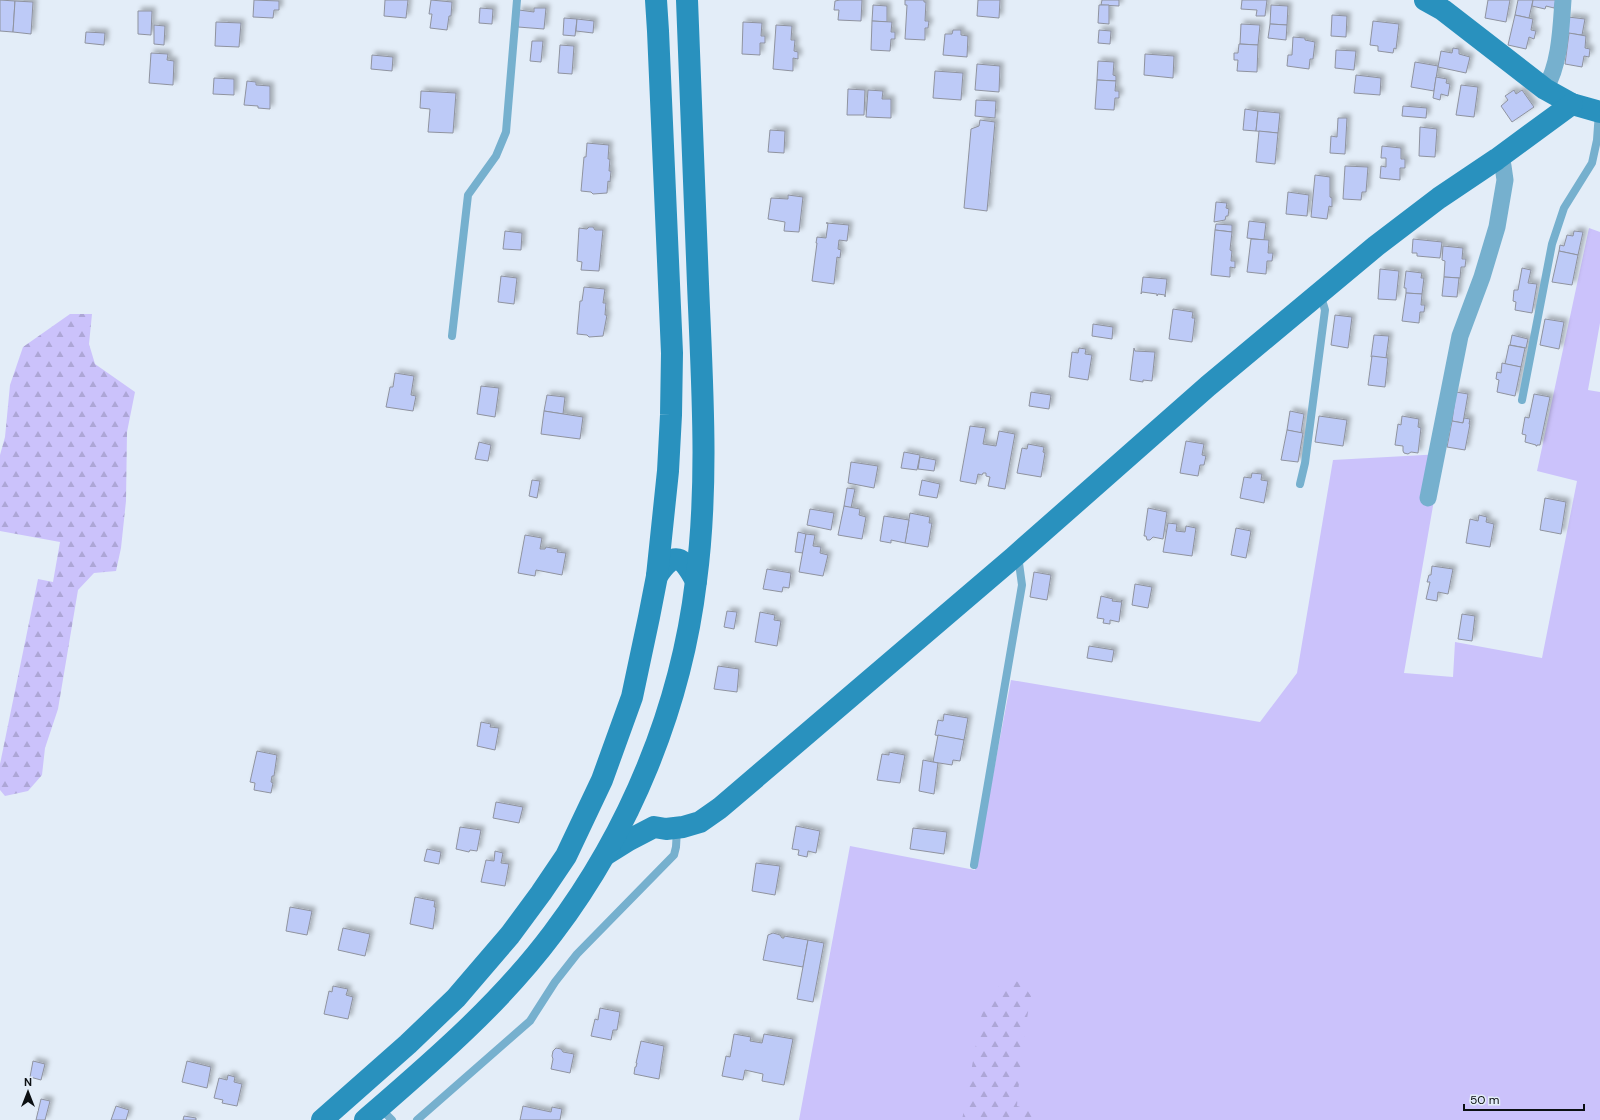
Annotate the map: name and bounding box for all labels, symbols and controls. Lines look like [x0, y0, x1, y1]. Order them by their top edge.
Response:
north arrow [8, 1072, 48, 1112]
text: N [24, 1075, 32, 1089]
scale bar [1464, 1086, 1584, 1112]
text: 50 m [1470, 1092, 1499, 1108]

